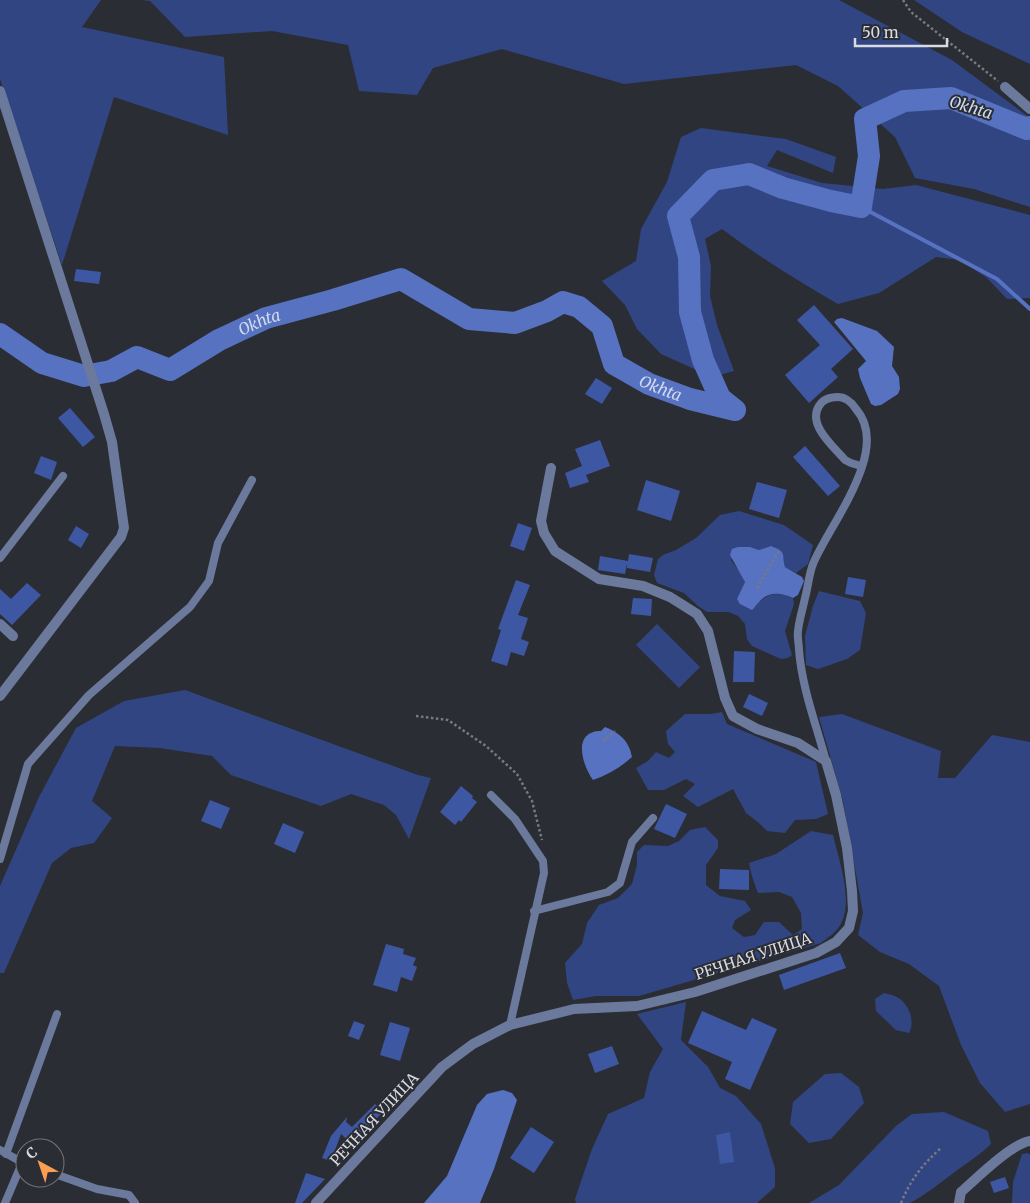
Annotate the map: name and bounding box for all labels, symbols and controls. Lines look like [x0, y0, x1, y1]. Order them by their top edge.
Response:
scale bar [855, 15, 948, 47]
text: 50 m [862, 23, 899, 42]
water label: Okhta [947, 91, 995, 123]
water label: Okhta [235, 305, 282, 340]
water label: Okhta [636, 370, 685, 405]
street label: РЕЧНАЯ УЛИЦА [692, 928, 814, 984]
street label: РЕЧНАЯ УЛИЦА [326, 1068, 423, 1170]
north arrow [15, 1138, 65, 1188]
text: С [22, 1143, 41, 1163]

